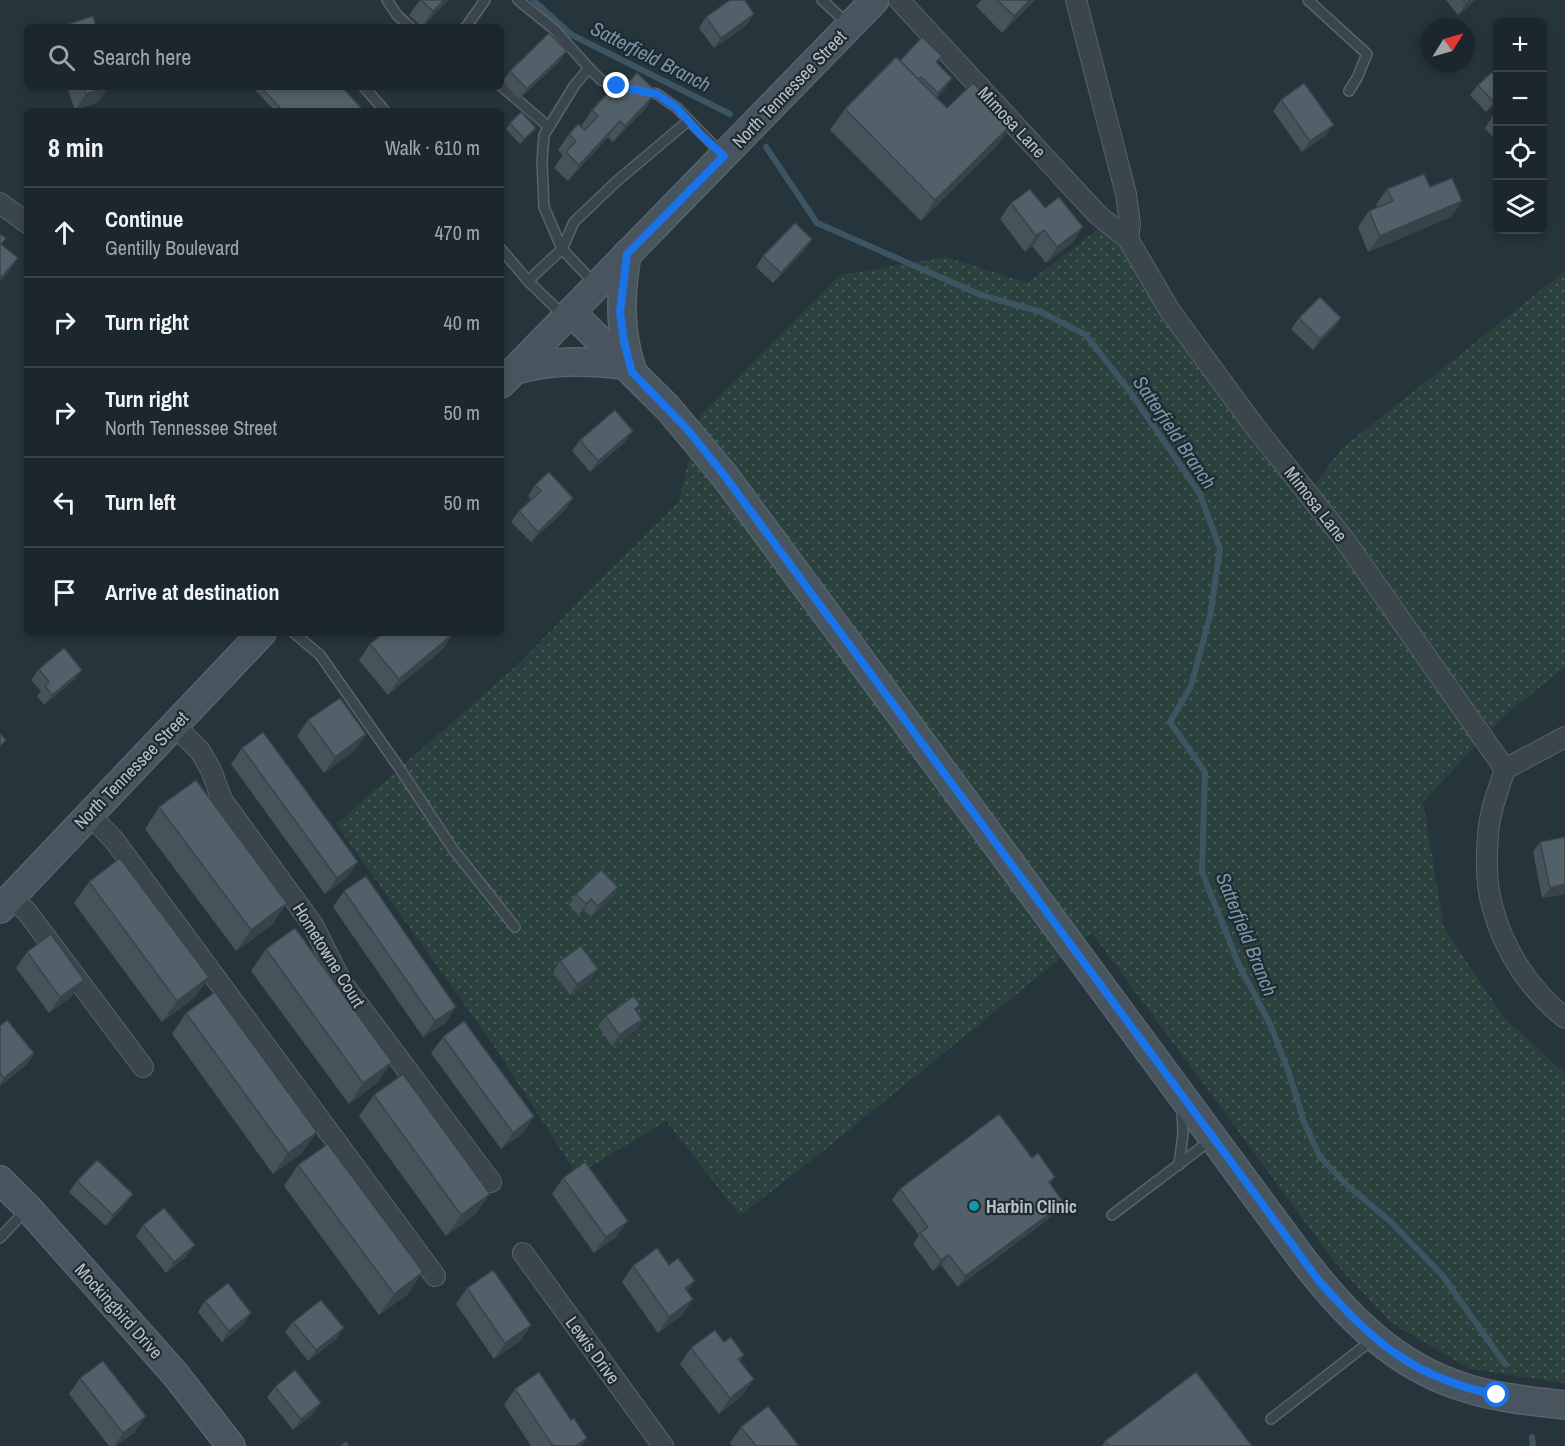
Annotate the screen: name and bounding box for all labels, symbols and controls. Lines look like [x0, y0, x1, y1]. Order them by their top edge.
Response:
water label: Satterfield Branch [586, 14, 716, 98]
north arrow [1421, 18, 1475, 72]
map controls [1493, 18, 1547, 234]
button: + [1493, 18, 1547, 72]
search box [24, 24, 504, 90]
street label: North Tennessee Street [726, 25, 852, 153]
icon: search [45, 41, 78, 74]
text: Search here [93, 42, 191, 72]
route end [603, 72, 629, 98]
button: − [1493, 72, 1547, 126]
street label: Mimosa Lane [972, 81, 1052, 163]
button: locate [1493, 126, 1547, 180]
text: 8 min [48, 130, 104, 165]
text: Walk · 610 m [385, 134, 480, 161]
button: layers [1493, 180, 1547, 234]
text: Continue [105, 204, 183, 234]
icon: ahead [48, 216, 81, 249]
text: 470 m [434, 219, 480, 246]
text: Gentilly Boulevard [105, 234, 239, 261]
icon: right [48, 306, 81, 339]
text: Turn right [105, 307, 189, 337]
text: 40 m [444, 309, 480, 336]
water label: Satterfield Branch [1127, 370, 1223, 494]
text: Turn right [105, 384, 189, 414]
icon: right [48, 396, 81, 429]
text: 50 m [444, 399, 480, 426]
text: North Tennessee Street [105, 414, 277, 441]
street label: Mimosa Lane [1279, 461, 1353, 547]
icon: left [48, 486, 81, 519]
text: Turn left [105, 487, 176, 517]
text: 50 m [444, 489, 480, 516]
icon: arrive [48, 576, 81, 609]
text: Arrive at destination [105, 577, 279, 607]
street label: North Tennessee Street [68, 706, 194, 834]
water label: Satterfield Branch [1210, 868, 1284, 1000]
street label: Hometowne Court [287, 898, 371, 1012]
place label: Harbin Clinic [986, 1194, 1077, 1219]
marker: Harbin Clinic [967, 1199, 981, 1213]
street label: Mockingbird Drive [69, 1258, 169, 1364]
street label: Lewis Drive [560, 1311, 626, 1389]
route start [1483, 1381, 1509, 1407]

